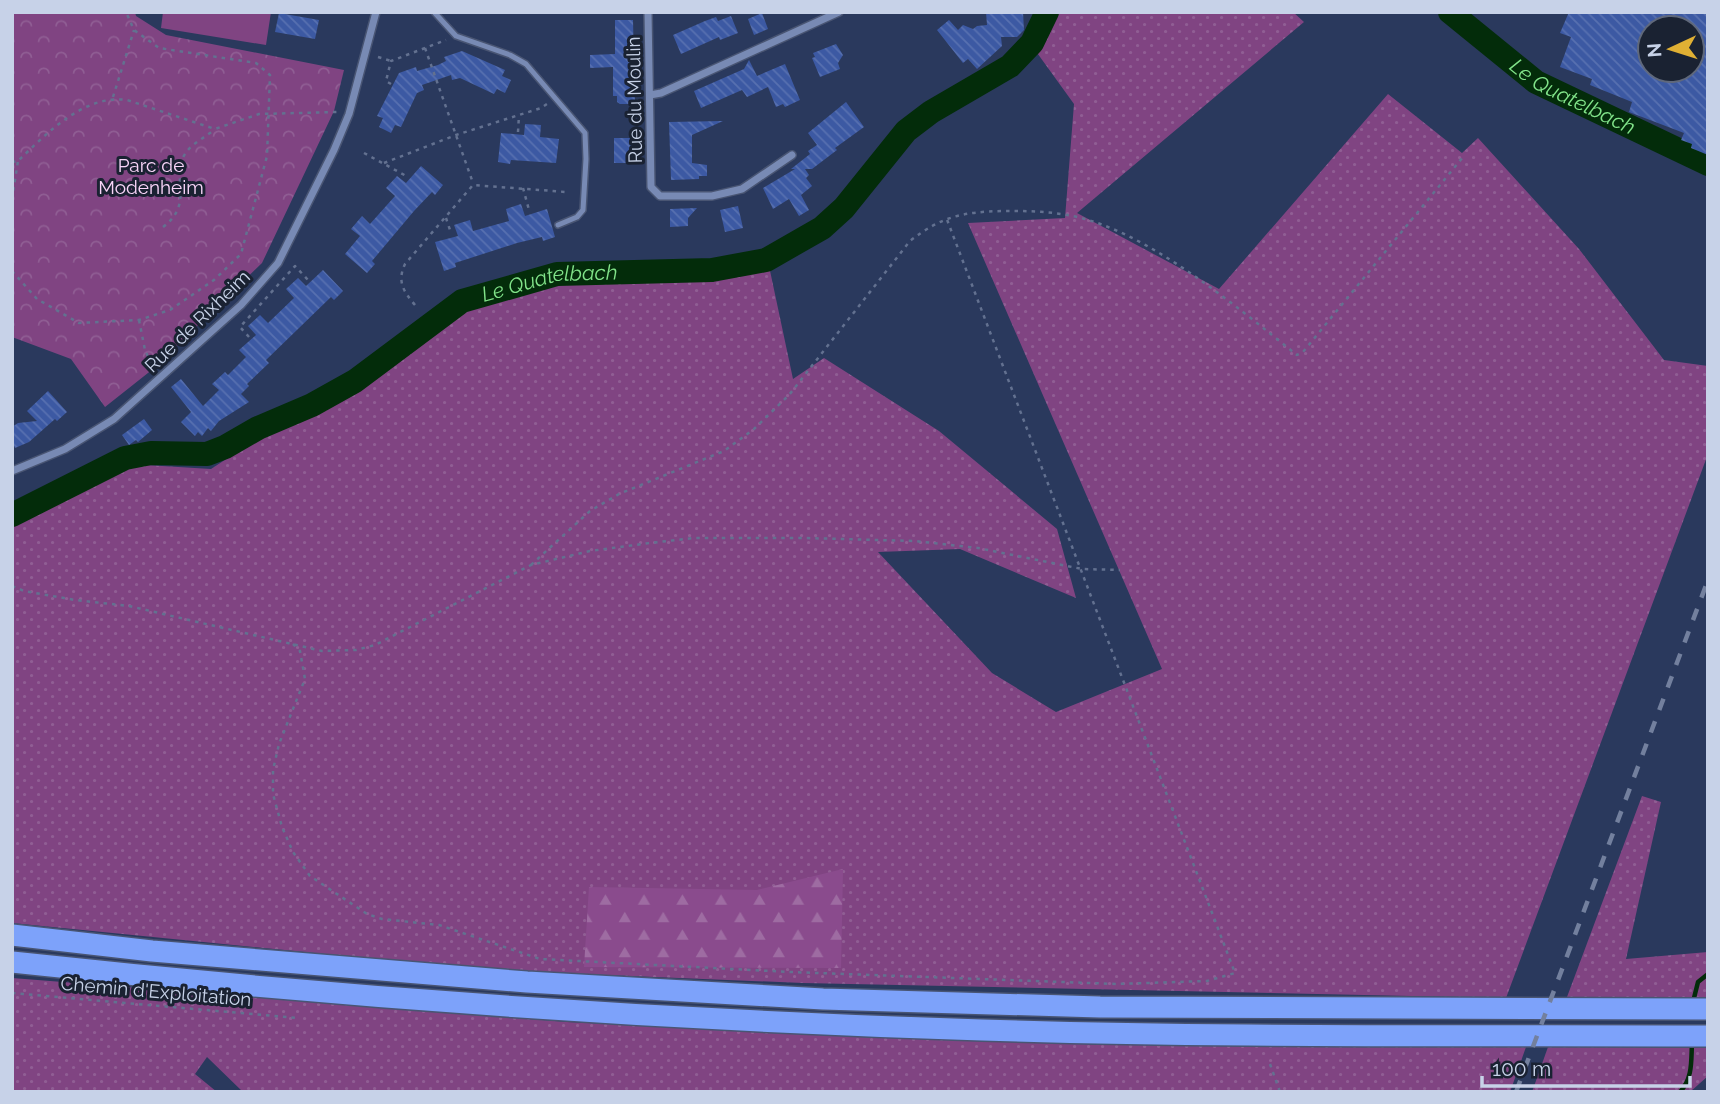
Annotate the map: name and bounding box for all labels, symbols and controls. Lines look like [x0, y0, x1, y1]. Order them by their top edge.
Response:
north arrow [1636, 14, 1706, 84]
street label: Rue du Moulin [622, 36, 646, 164]
text: N [1643, 42, 1666, 58]
water label: Le Quatelbach [1505, 53, 1639, 139]
park label: Parc de Modenheim [98, 154, 204, 198]
water label: Le Quatelbach [478, 259, 618, 307]
street label: Rue de Rixheim [140, 265, 254, 377]
street label: Chemin d'Exploitation [60, 972, 252, 1010]
scale bar [1482, 1044, 1690, 1088]
text: 100 m [1492, 1056, 1551, 1081]

